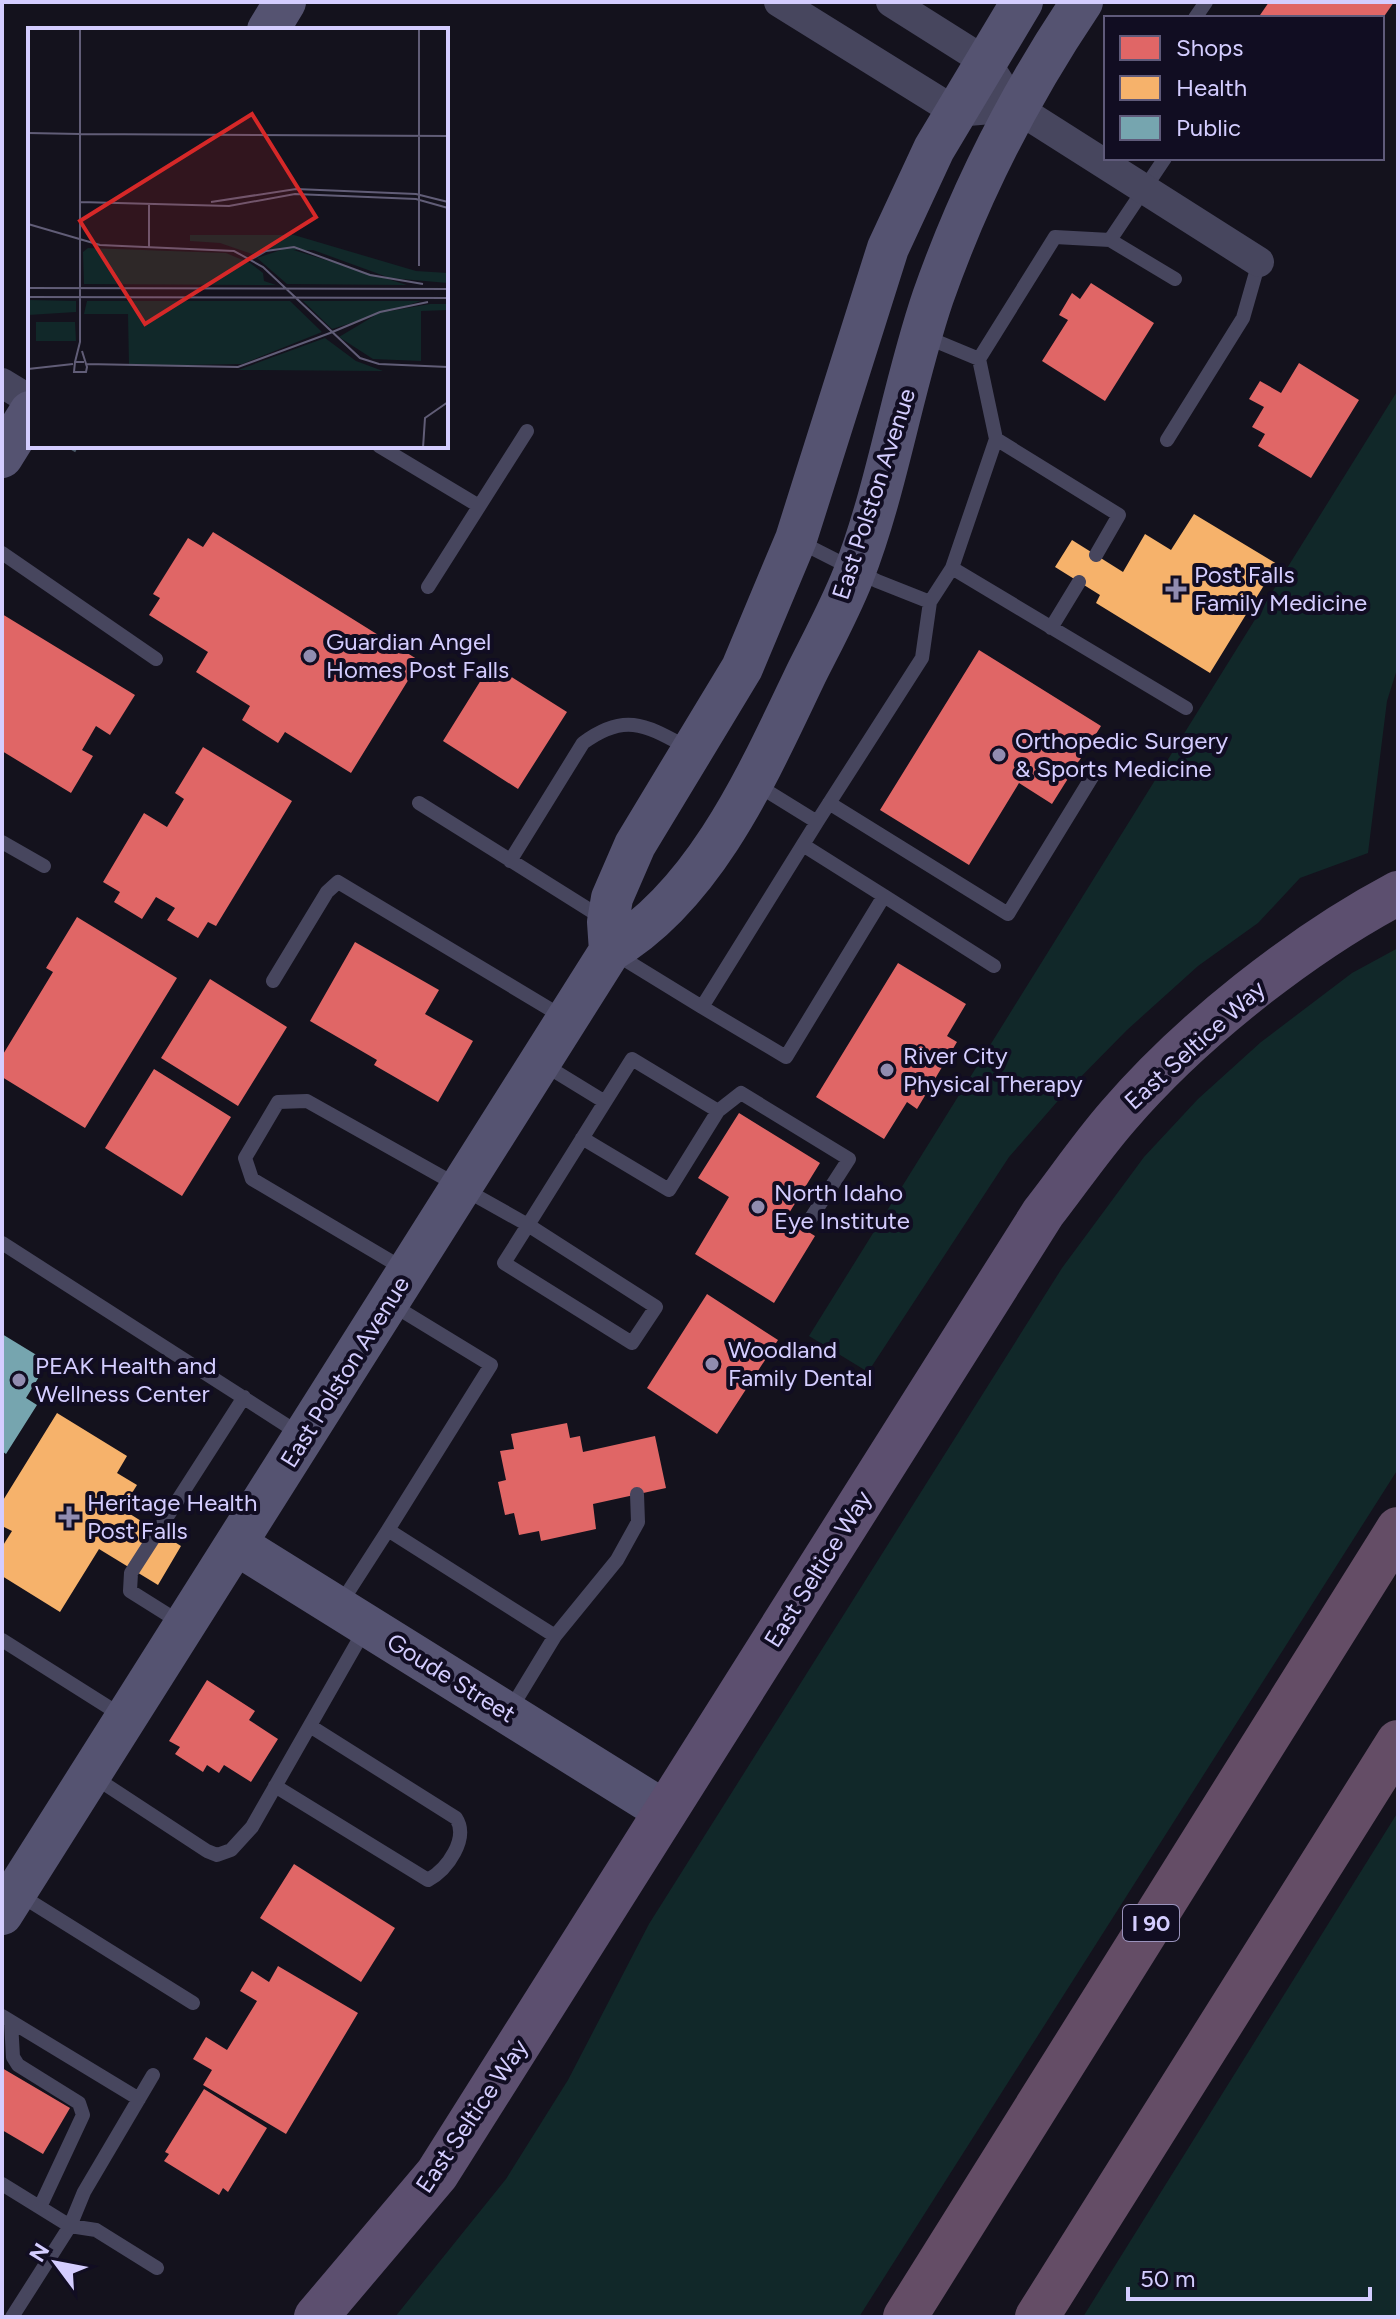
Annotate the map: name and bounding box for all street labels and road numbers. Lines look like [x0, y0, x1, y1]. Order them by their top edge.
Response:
street label: East Polston Avenue [826, 385, 921, 603]
street label: East Seltice Way [1118, 974, 1271, 1115]
street label: East Polston Avenue [274, 1271, 415, 1473]
street label: East Seltice Way [758, 1485, 878, 1652]
street label: Goude Street [382, 1627, 521, 1729]
road number: I 90 [1123, 1905, 1179, 1941]
street label: East Seltice Way [409, 2033, 534, 2198]

